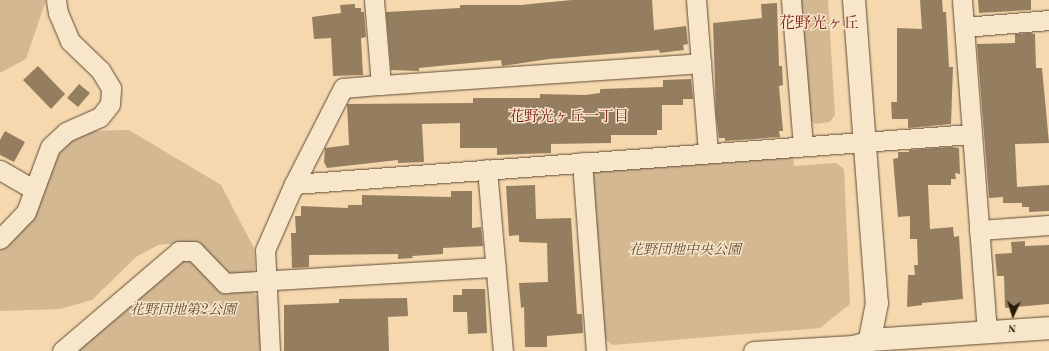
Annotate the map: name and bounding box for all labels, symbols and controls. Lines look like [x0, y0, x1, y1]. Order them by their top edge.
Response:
district label: 花野光ヶ丘 [779, 14, 859, 34]
district label: 花野光ヶ丘一丁目 [509, 109, 629, 127]
park label: 花野団地中央公園 [629, 242, 741, 258]
north arrow [993, 295, 1033, 335]
park label: 花野団地第2公園 [130, 302, 236, 318]
text: N [1008, 322, 1017, 333]

